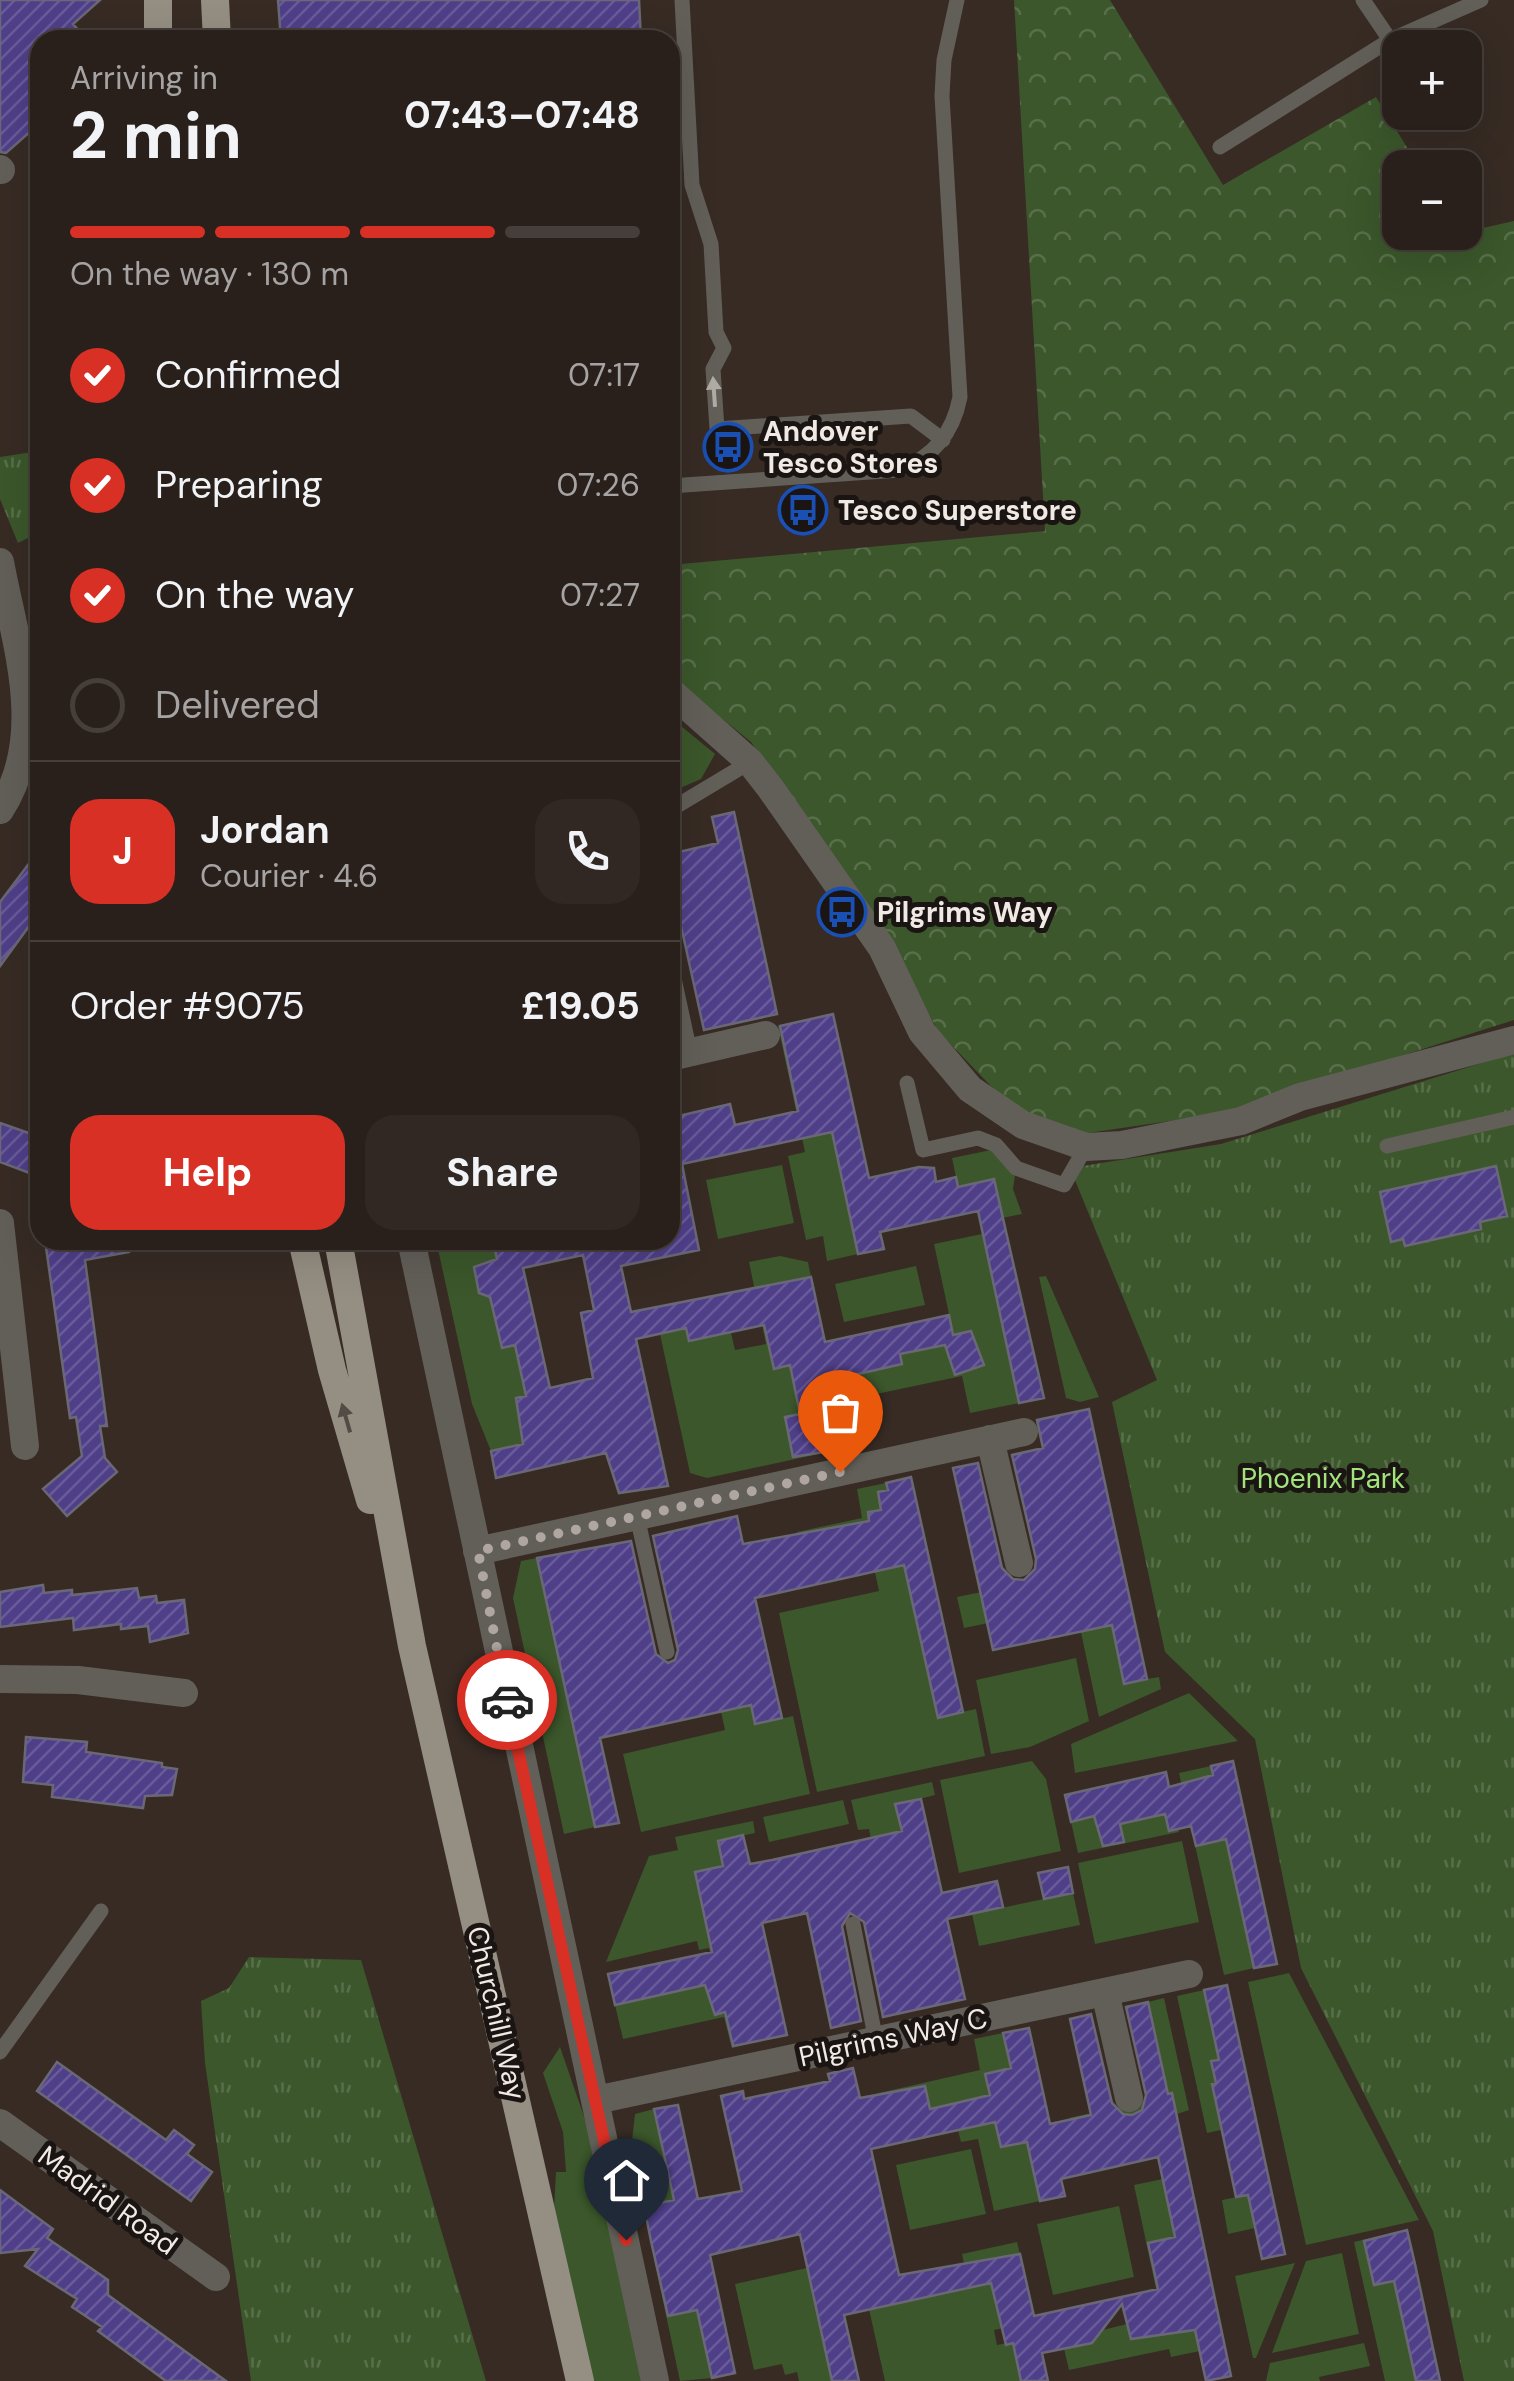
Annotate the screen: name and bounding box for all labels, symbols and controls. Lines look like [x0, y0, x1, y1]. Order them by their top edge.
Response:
map controls [1382, 30, 1482, 250]
button: + [1382, 30, 1482, 130]
text: Arriving in [70, 57, 218, 99]
text: 07:43–07:48 [404, 90, 640, 140]
text: 2 min [70, 94, 242, 178]
button: − [1382, 150, 1482, 250]
text: On the way · 130 m [70, 253, 349, 295]
icon: check [70, 348, 125, 403]
text: Confirmed [155, 350, 341, 400]
text: 07:17 [568, 354, 640, 396]
one-way arrow [706, 376, 722, 407]
place label: Andover Tesco Stores [763, 413, 938, 482]
bus stop icon: Andover Tesco Stores [702, 421, 754, 473]
icon: check [70, 458, 125, 513]
text: Preparing [155, 460, 323, 510]
text: 07:26 [556, 464, 640, 506]
bus stop icon: Tesco Superstore [777, 484, 829, 536]
place label: Tesco Superstore [838, 492, 1077, 529]
icon: check [70, 568, 125, 623]
text: On the way [155, 570, 354, 620]
text: 07:27 [560, 574, 640, 616]
text: Delivered [155, 680, 320, 730]
button: phone [535, 799, 640, 904]
text: Jordan [200, 805, 330, 855]
text: J [112, 826, 133, 876]
text: Courier · 4.6 [200, 855, 378, 897]
bus stop icon: Pilgrims Way [816, 886, 868, 938]
place label: Pilgrims Way [877, 894, 1053, 931]
text: Order #9075 [70, 981, 305, 1031]
text: £19.05 [521, 981, 640, 1031]
button: Help [70, 1115, 345, 1230]
button: Share [365, 1115, 640, 1230]
pin [798, 1370, 883, 1473]
icon: bag [813, 1385, 868, 1440]
one-way arrow [338, 1402, 353, 1432]
park label: Phoenix Park [1241, 1460, 1405, 1497]
courier [457, 1650, 557, 1750]
icon: car [480, 1673, 535, 1728]
street label: Churchill Way [459, 1923, 534, 2103]
street label: Pilgrims Way C [795, 1999, 991, 2076]
street label: Madrid Road [31, 2137, 185, 2263]
pin [584, 2138, 669, 2241]
icon: home [599, 2153, 654, 2208]

